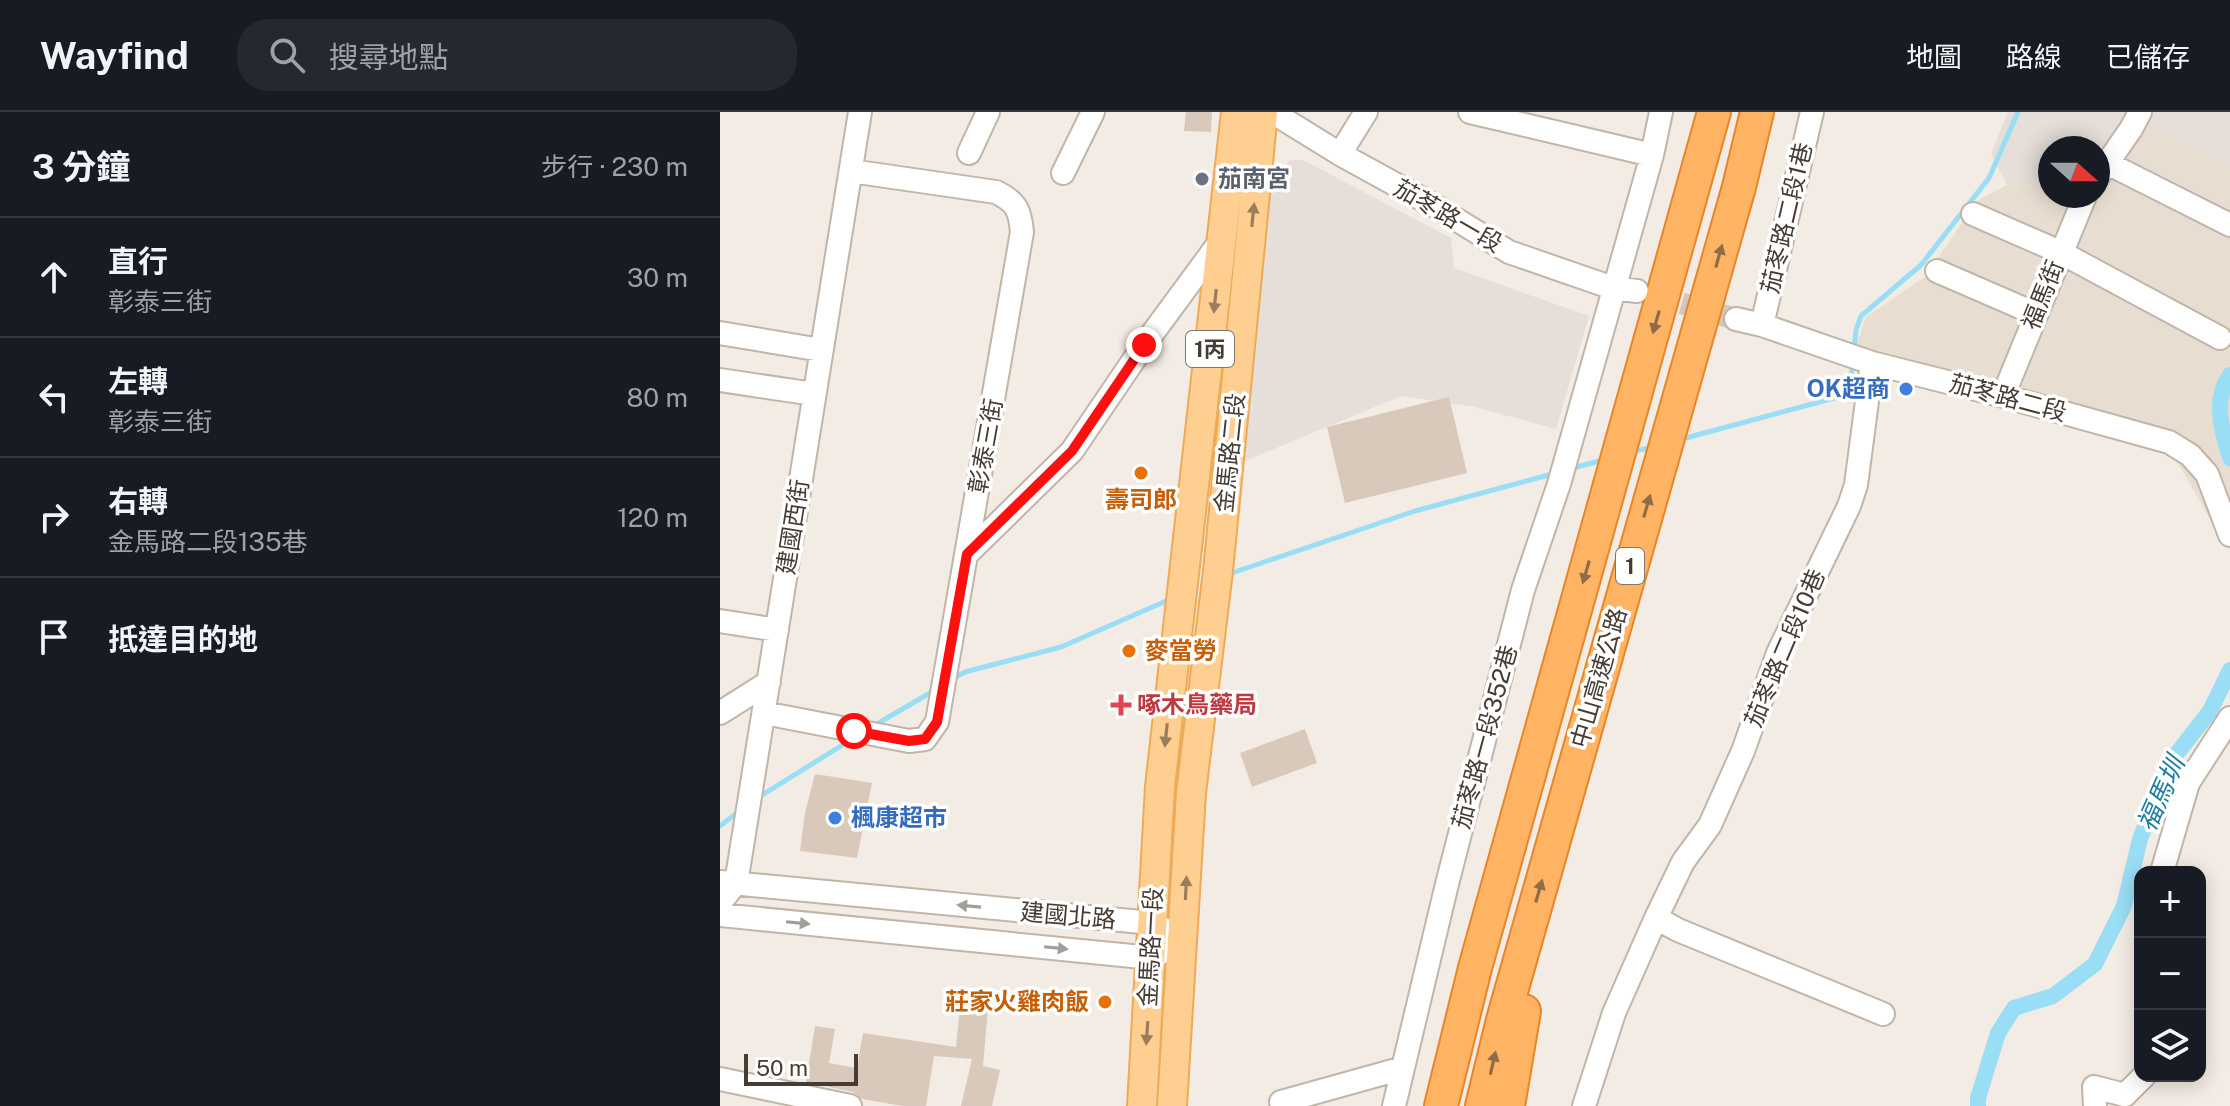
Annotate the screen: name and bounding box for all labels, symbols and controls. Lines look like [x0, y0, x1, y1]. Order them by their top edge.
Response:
search box [237, 19, 797, 91]
text: Wayfind [40, 33, 189, 78]
icon: search [265, 33, 309, 77]
text: 搜尋地點 [329, 39, 449, 75]
text: 地圖 [1906, 40, 1962, 73]
text: 路線 [2006, 40, 2062, 73]
text: 已儲存 [2106, 40, 2190, 73]
north arrow [2038, 136, 2110, 208]
street label: 茄苳路二段1巷 [1755, 140, 1817, 296]
text: 3 分鐘 [32, 147, 130, 187]
text: 步行 · 230 m [541, 151, 688, 182]
place label: 茄南宮 [1218, 164, 1290, 192]
marker: 茄南宮 [1193, 170, 1211, 188]
street label: 茄苳路一段 [1390, 173, 1507, 257]
one-way arrow [1246, 202, 1259, 227]
text: 直行 [108, 243, 168, 279]
one-way arrow [1713, 243, 1726, 267]
icon: ahead [32, 255, 76, 299]
street label: 福馬街 [2016, 256, 2069, 333]
text: 30 m [627, 262, 688, 293]
text: 彰泰三街 [108, 286, 212, 317]
one-way arrow [1209, 289, 1222, 314]
one-way arrow [1650, 310, 1662, 335]
route end [1126, 327, 1162, 363]
road number: 1丙 [1186, 331, 1234, 367]
text: 左轉 [108, 363, 168, 399]
street label: 茄苳路二段 [1947, 368, 2070, 426]
place label: OK超商 [1807, 374, 1890, 402]
icon: left [32, 375, 76, 419]
marker: OK超商 [1897, 380, 1915, 398]
text: 80 m [627, 382, 688, 413]
street label: 金馬路二段 [1209, 392, 1249, 514]
street label: 彰泰三街 [963, 396, 1007, 496]
text: 彰泰三街 [108, 406, 212, 437]
marker: 壽司郎 [1132, 464, 1150, 482]
street label: 建國西街 [771, 477, 813, 576]
text: 右轉 [108, 483, 168, 519]
place label: 壽司郎 [1105, 485, 1177, 513]
one-way arrow [1642, 493, 1654, 518]
icon: right [32, 495, 76, 539]
text: 120 m [617, 502, 688, 533]
text: 金馬路二段135巷 [108, 526, 308, 557]
road number: 1 [1616, 548, 1644, 584]
one-way arrow [1579, 561, 1592, 585]
street label: 茄苳路二段10巷 [1738, 565, 1830, 731]
street label: 中山高速公路 [1565, 605, 1631, 751]
icon: arrive [32, 615, 76, 659]
text: 抵達目的地 [108, 621, 258, 657]
place label: 麥當勞 [1145, 636, 1217, 664]
marker: 麥當勞 [1120, 642, 1138, 660]
street label: 茄苳路一段352巷 [1446, 642, 1522, 832]
place label: 啄木鳥藥局 [1137, 690, 1257, 718]
marker: 啄木鳥藥局 [1112, 696, 1130, 714]
route start [836, 713, 872, 749]
one-way arrow [1160, 723, 1173, 748]
water label: 福馬圳 [2131, 748, 2192, 836]
place label: 楓康超市 [851, 803, 947, 831]
marker: 楓康超市 [826, 809, 844, 827]
map controls [2134, 866, 2206, 1082]
button: + [2134, 866, 2206, 938]
one-way arrow [1179, 875, 1192, 900]
one-way arrow [1533, 878, 1546, 902]
street label: 金馬路一段 [1133, 886, 1167, 1008]
street label: 建國北路 [1019, 897, 1117, 933]
one-way arrow [956, 900, 981, 913]
one-way arrow [786, 916, 811, 929]
button: − [2134, 938, 2206, 1010]
one-way arrow [1044, 942, 1069, 955]
place label: 莊家火雞肉飯 [945, 987, 1089, 1015]
marker: 莊家火雞肉飯 [1096, 993, 1114, 1011]
button: layers [2134, 1010, 2206, 1082]
one-way arrow [1140, 1021, 1153, 1046]
scale bar [744, 1050, 858, 1086]
one-way arrow [1487, 1050, 1499, 1075]
text: 50 m [756, 1055, 808, 1081]

